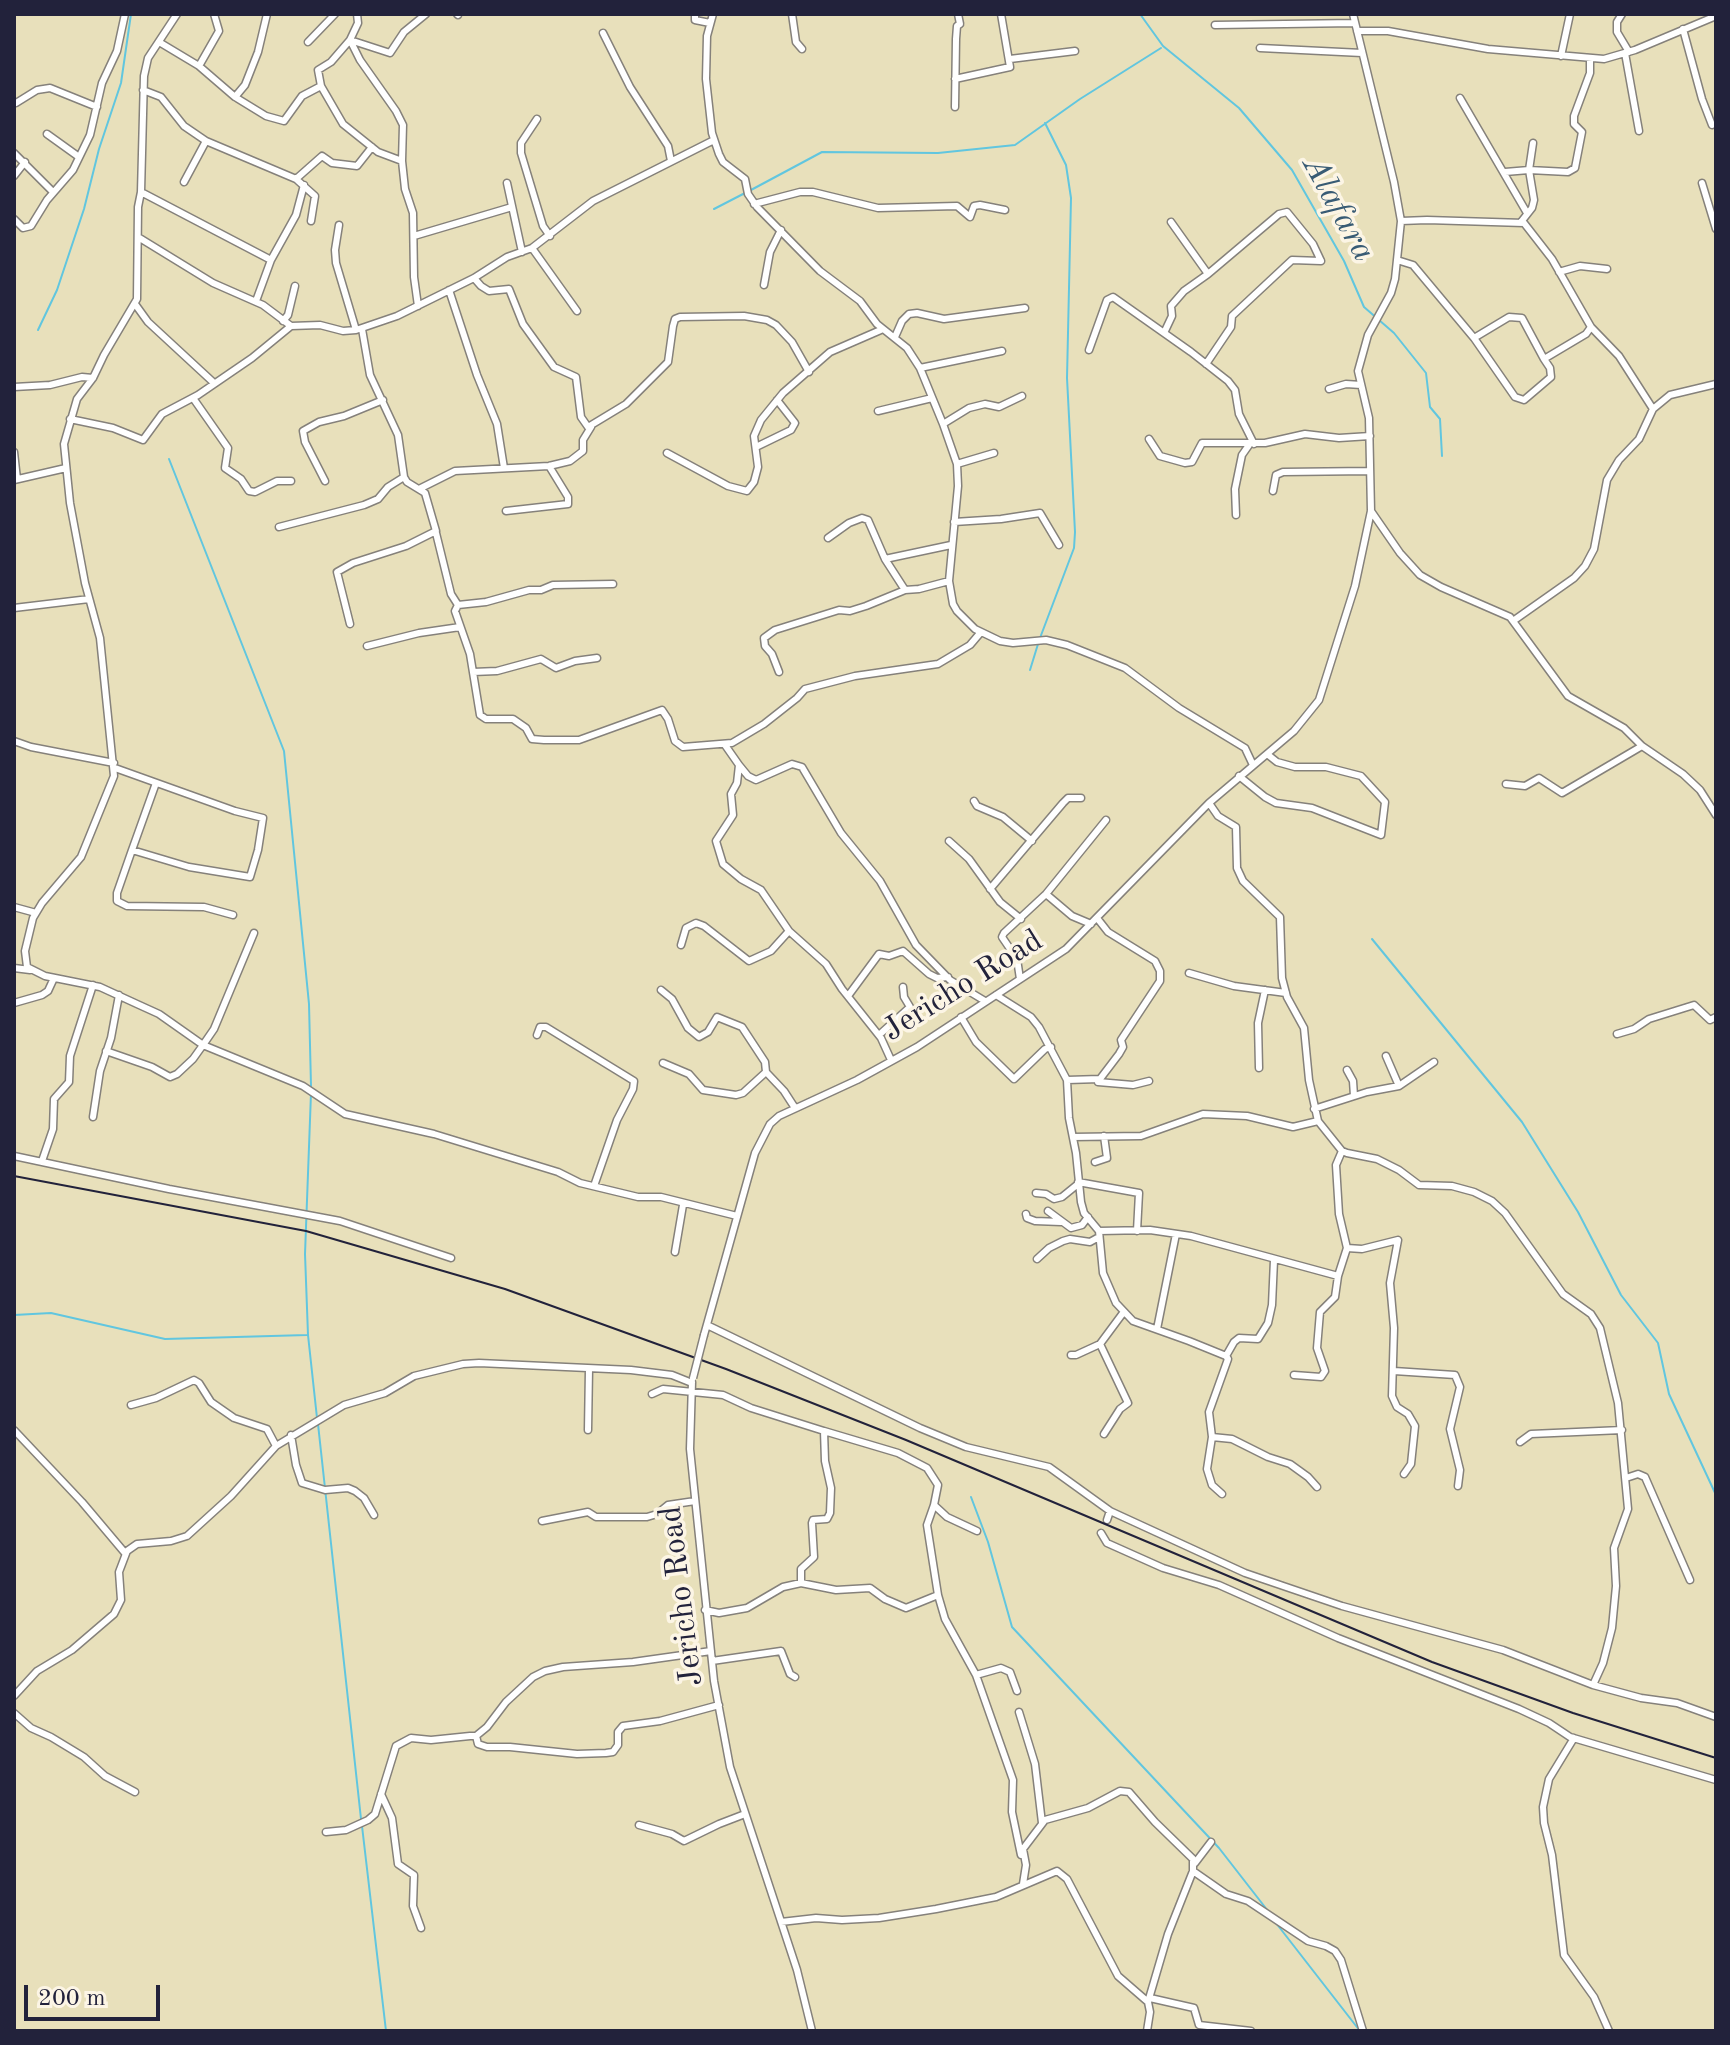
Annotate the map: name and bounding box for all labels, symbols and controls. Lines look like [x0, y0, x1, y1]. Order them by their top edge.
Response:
water label: Alafara [1292, 149, 1384, 269]
street label: Jericho Road [876, 922, 1050, 1050]
street label: Jericho Road [652, 1504, 712, 1688]
scale bar [28, 1969, 164, 2019]
text: 200 m [38, 1987, 106, 2011]

